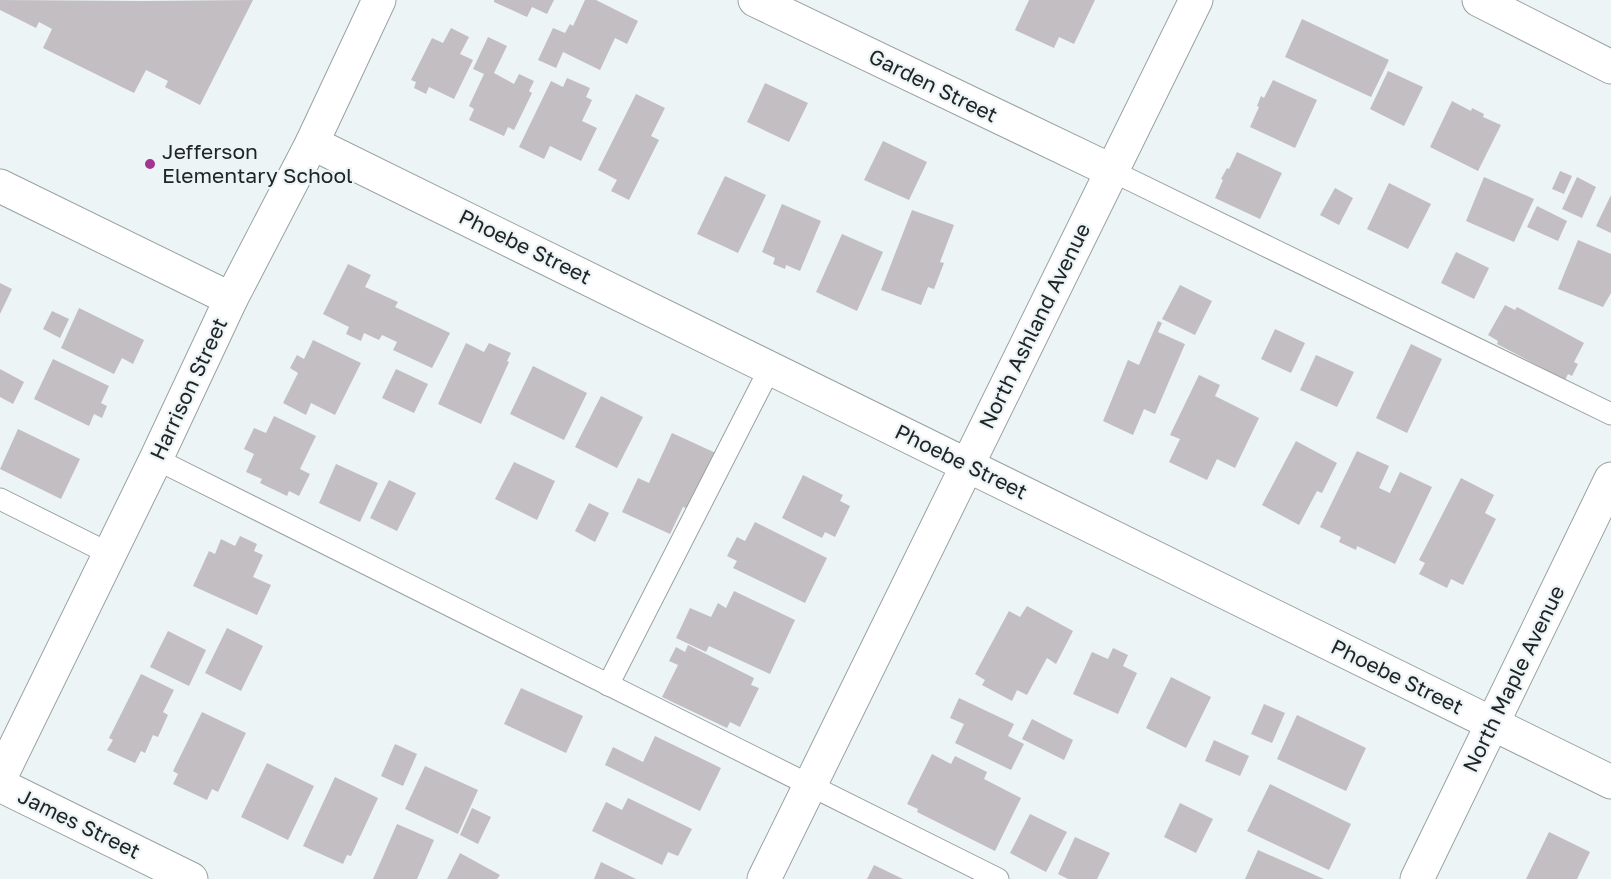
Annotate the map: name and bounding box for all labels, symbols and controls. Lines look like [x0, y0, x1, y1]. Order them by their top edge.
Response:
street label: Garden Street [865, 43, 1002, 127]
place label: Jefferson Elementary School [162, 138, 353, 188]
marker: Jefferson Elementary School [143, 157, 157, 171]
street label: Phoebe Street [455, 203, 596, 289]
street label: North Ashland Avenue [973, 219, 1095, 433]
street label: Harrison Street [144, 313, 232, 464]
street label: Phoebe Street [891, 418, 1032, 504]
street label: North Maple Avenue [1457, 581, 1570, 776]
street label: Phoebe Street [1327, 633, 1468, 719]
street label: James Street [14, 782, 145, 864]

